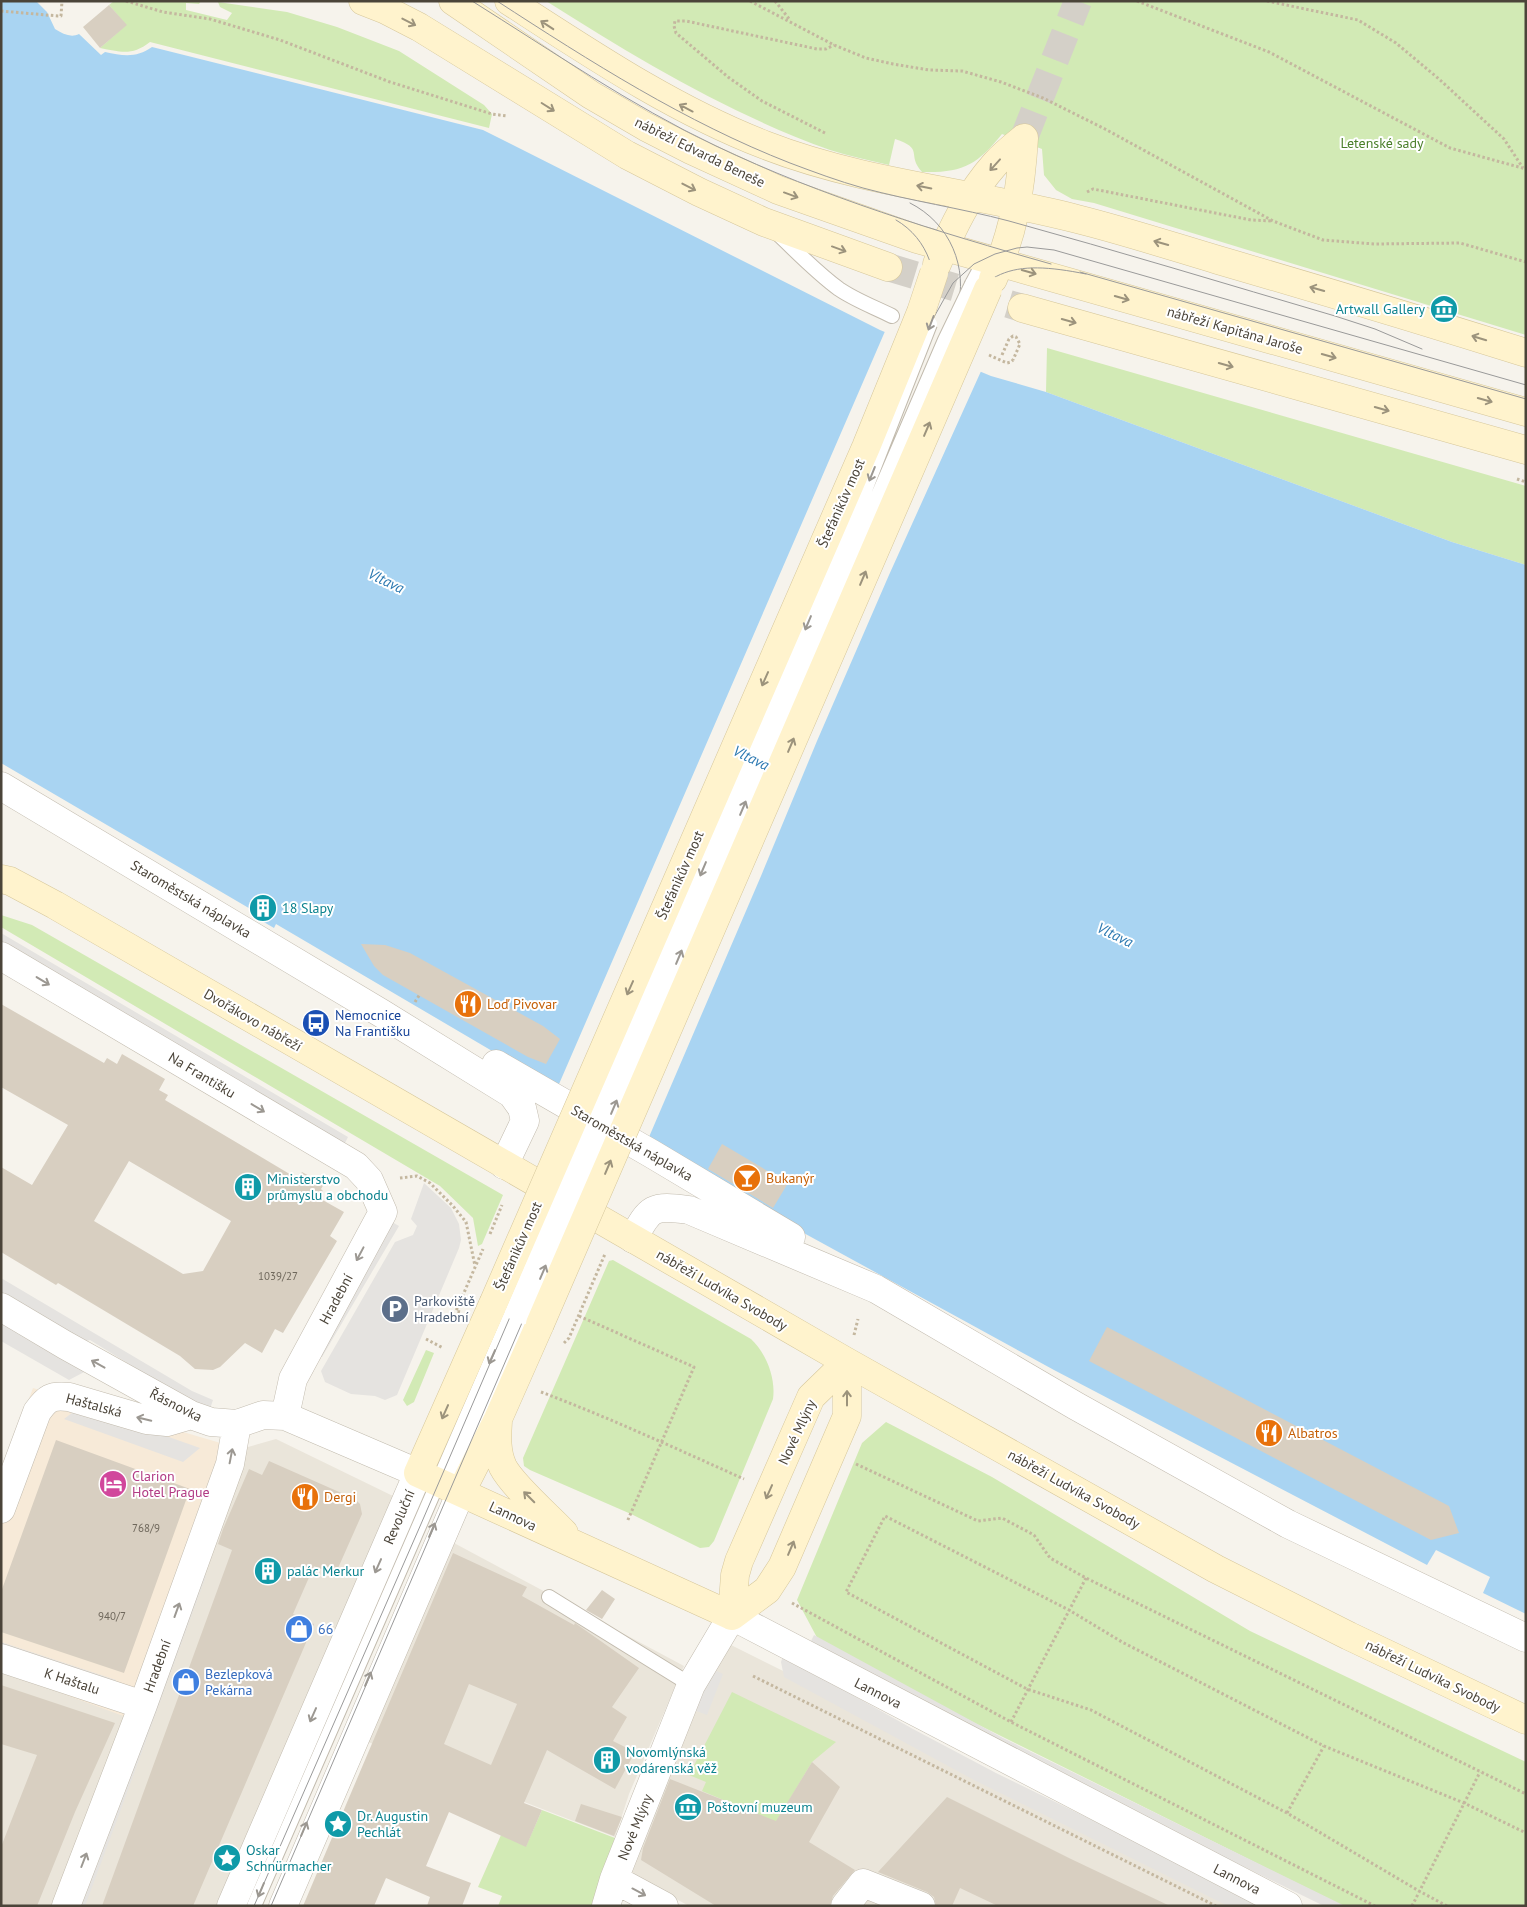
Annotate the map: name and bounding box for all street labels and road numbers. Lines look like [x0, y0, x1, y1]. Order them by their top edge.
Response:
street label: nábřeží Edvarda Beneše [632, 113, 768, 191]
street label: nábřeží Kapitána Jaroše [1165, 302, 1305, 358]
street label: Štefánikův most [813, 455, 869, 550]
street label: Štefánikův most [652, 827, 708, 922]
street label: Staroměstská náplavka [127, 856, 255, 942]
street label: Dvořákovo nábřeží [201, 985, 305, 1055]
street label: Na Františku [165, 1048, 239, 1102]
street label: Staroměstská náplavka [568, 1101, 696, 1185]
street label: Štefánikův most [490, 1198, 546, 1293]
street label: nábřeží Ludvíka Svobody [653, 1245, 791, 1335]
street label: Hradební [315, 1270, 357, 1327]
street label: Řásnovka [147, 1384, 205, 1426]
street label: Haštalská [64, 1389, 124, 1421]
street label: Nové Mlýny [774, 1396, 820, 1468]
street label: nábřeží Ludvíka Svobody [1005, 1445, 1144, 1533]
street label: Revoluční [379, 1487, 419, 1547]
street label: Lannova [486, 1497, 540, 1535]
street label: nábřeží Ludvíka Svobody [1362, 1635, 1504, 1717]
street label: Hradební [139, 1637, 175, 1695]
street label: K Haštalu [42, 1664, 102, 1698]
street label: Lannova [852, 1674, 905, 1712]
street label: Nové Mlýny [614, 1791, 657, 1863]
street label: Lannova [1211, 1860, 1264, 1898]

